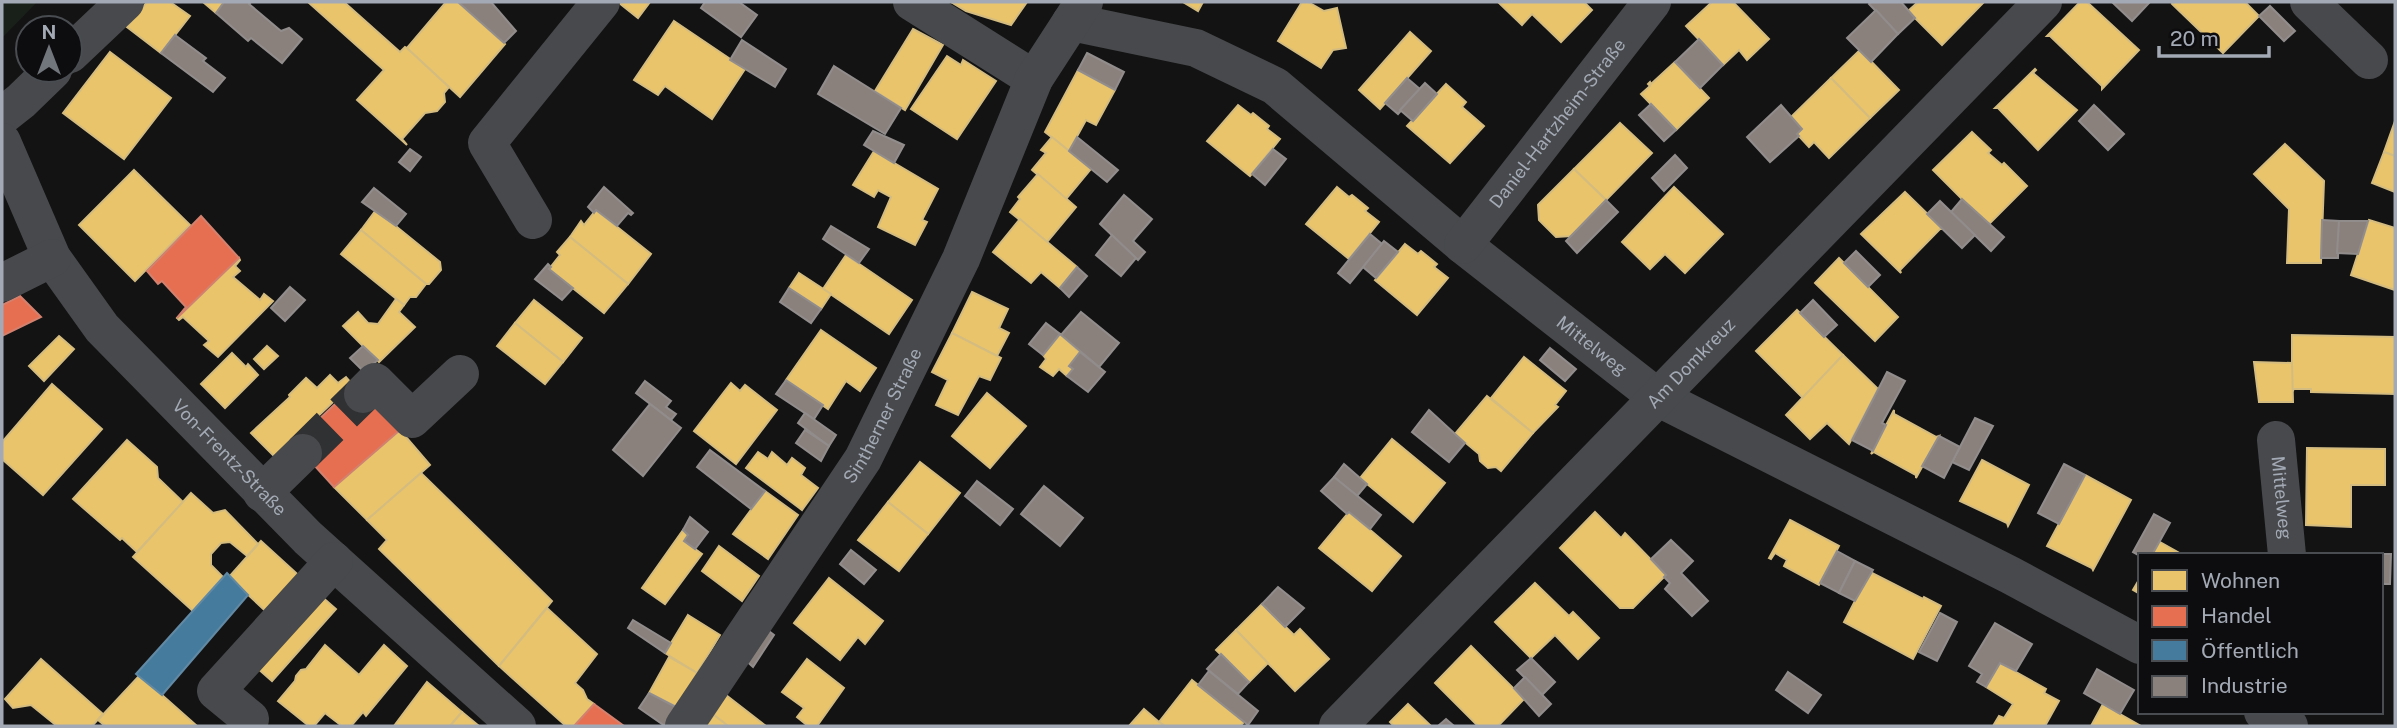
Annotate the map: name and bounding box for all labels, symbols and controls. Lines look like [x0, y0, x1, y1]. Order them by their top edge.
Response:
north arrow [14, 14, 84, 84]
scale bar [2159, 14, 2269, 58]
text: N [42, 21, 56, 43]
text: 20 m [2170, 26, 2219, 51]
street label: Daniel-Hartzheim-Straße [1485, 34, 1630, 212]
street label: Mittelweg [1552, 311, 1631, 380]
street label: Am Domkreuz [1642, 314, 1739, 412]
street label: Sintherner Straße [839, 344, 926, 487]
street label: Von-Frentz-Straße [168, 395, 291, 520]
street label: Mittelweg [2268, 455, 2296, 540]
legend [2138, 553, 2383, 714]
text: Wohnen [2201, 568, 2280, 593]
text: Handel [2201, 603, 2272, 628]
text: Öffentlich [2201, 638, 2299, 663]
text: Industrie [2201, 673, 2288, 698]

